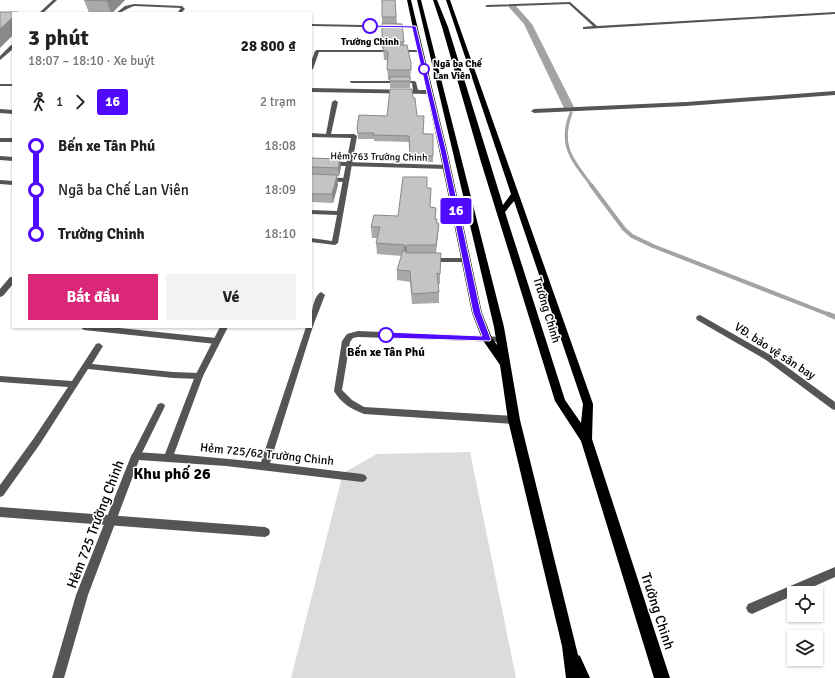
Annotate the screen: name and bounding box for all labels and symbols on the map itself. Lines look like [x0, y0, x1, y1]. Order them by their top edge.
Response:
marker: Trường Chinh [362, 18, 378, 34]
place label: Trường Chinh [341, 36, 399, 48]
place label: Ngã ba Chế Lan Viên [433, 57, 483, 82]
marker: Ngã ba Chế Lan Viên [418, 63, 430, 75]
street label: Hẻm 763 Trường Chinh [330, 150, 428, 164]
line badge: 16 [438, 198, 474, 224]
street label: Trường Chinh [529, 275, 564, 345]
street label: VĐ. bảo vệ sân bay [731, 320, 819, 383]
marker: Bến xe Tân Phú [378, 327, 394, 343]
place label: Bến xe Tân Phú [347, 344, 425, 360]
street label: Hẻm 725/62 Trường Chinh [199, 440, 335, 469]
street label: Hẻm 725 Trường Chinh [63, 458, 128, 591]
district label: Khu phố 26 [133, 464, 211, 484]
street label: Trường Chinh [637, 571, 678, 652]

